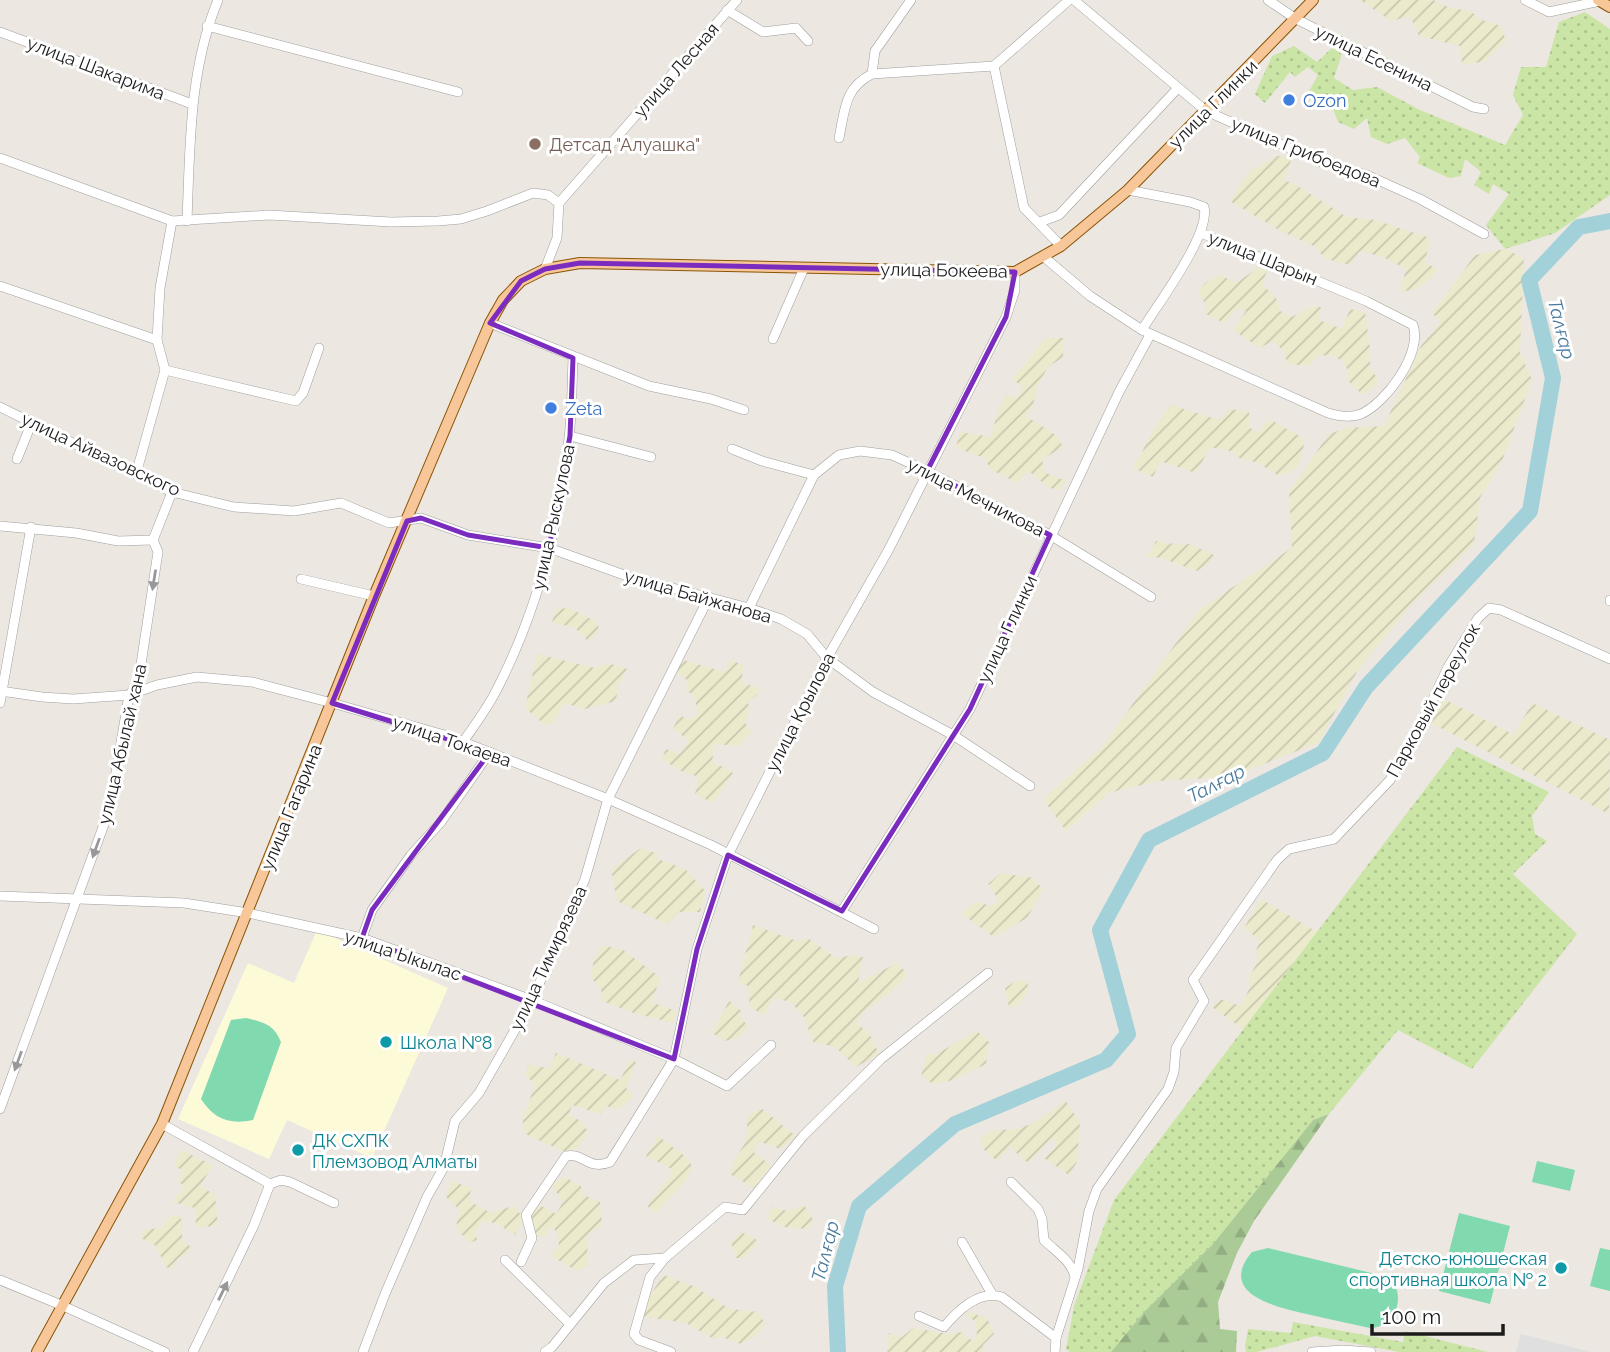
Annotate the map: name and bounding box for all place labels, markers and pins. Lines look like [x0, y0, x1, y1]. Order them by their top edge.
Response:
place label: Ozon [1303, 90, 1346, 111]
marker: Ozon [1281, 92, 1297, 108]
place label: Детсад "Алуашка" [549, 134, 700, 155]
marker: Детсад "Алуашка" [527, 136, 543, 152]
place label: Zeta [565, 398, 602, 419]
marker: Zeta [543, 400, 559, 416]
place label: Школа №8 [400, 1032, 493, 1053]
marker: Школа №8 [378, 1034, 394, 1050]
place label: ДК СХПК Племзовод Алматы [312, 1130, 478, 1172]
marker: ДК СХПК Племзовод Алматы [290, 1142, 306, 1158]
place label: Детско-юношеская спортивная школа № 2 [1349, 1248, 1547, 1290]
marker: Детско-юношеская спортивная школа № 2 [1553, 1260, 1569, 1276]

